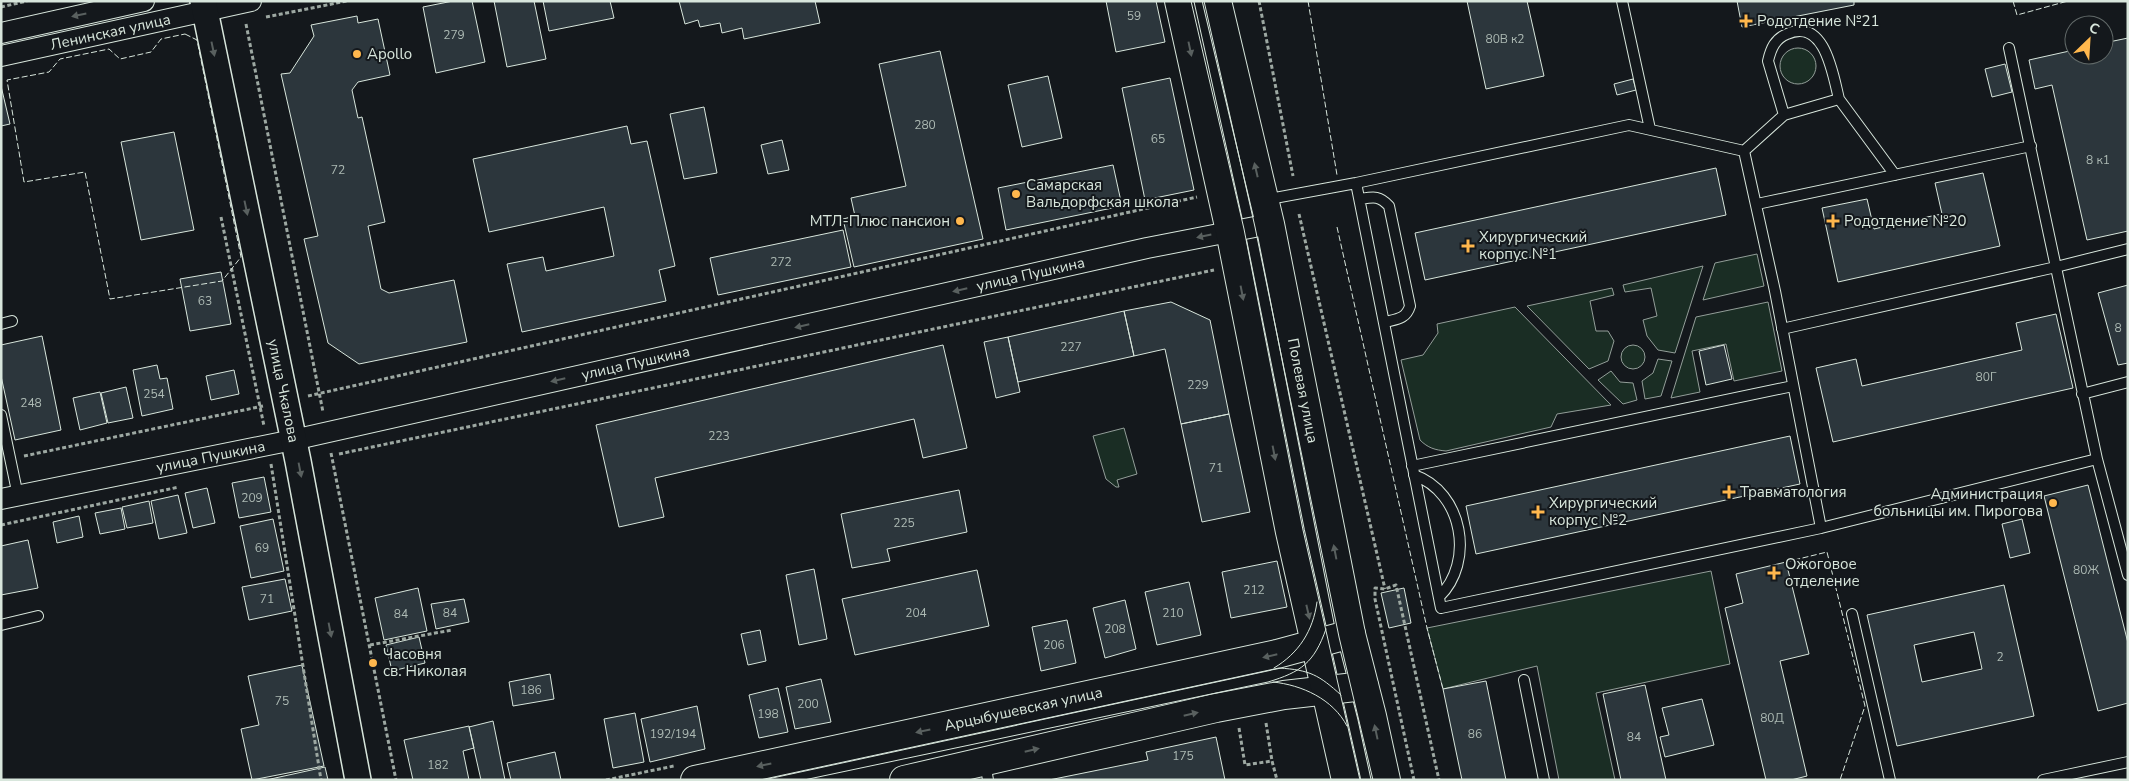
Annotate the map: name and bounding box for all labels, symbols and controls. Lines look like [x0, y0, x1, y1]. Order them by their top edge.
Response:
house number: 59 [1127, 8, 1141, 24]
street label: Ленинская улица [48, 9, 172, 55]
place label: Родотдение №21 [1757, 11, 1879, 31]
one-way arrow [71, 12, 87, 20]
marker: Родотдение №21 [1739, 14, 1753, 28]
north arrow [2064, 15, 2114, 65]
text: С [2086, 18, 2103, 39]
house number: 279 [443, 27, 465, 43]
house number: 80В к2 [1485, 31, 1525, 47]
one-way arrow [209, 41, 217, 57]
one-way arrow [1186, 41, 1194, 56]
place label: Apollo [367, 44, 412, 64]
marker: Apollo [351, 48, 363, 60]
house number: 280 [914, 117, 936, 133]
house number: 65 [1151, 131, 1165, 147]
house number: 8 к1 [2086, 152, 2110, 168]
house number: 72 [331, 162, 345, 178]
one-way arrow [1252, 163, 1260, 178]
place label: Самарская Вальдорфская школа [1026, 175, 1179, 212]
marker: Самарская Вальдорфская школа [1010, 188, 1022, 200]
one-way arrow [242, 201, 250, 217]
place label: МТЛ-Плюс пансион [810, 211, 950, 231]
place label: Родотдение №20 [1844, 211, 1966, 231]
marker: Родотдение №20 [1826, 214, 1840, 228]
marker: МТЛ-Плюс пансион [954, 215, 966, 227]
place label: Хирургический корпус №1 [1479, 227, 1587, 264]
one-way arrow [1197, 232, 1212, 240]
marker: Хирургический корпус №1 [1461, 239, 1475, 253]
street label: улица Пушкина [975, 252, 1087, 296]
house number: 272 [770, 254, 792, 270]
one-way arrow [953, 286, 968, 294]
one-way arrow [1238, 286, 1246, 301]
house number: 63 [198, 293, 212, 309]
house number: 8 [2114, 320, 2122, 336]
one-way arrow [794, 322, 809, 330]
street label: Полевая улица [1283, 336, 1323, 445]
street label: улица Чкалова [263, 337, 304, 444]
house number: 227 [1060, 339, 1082, 355]
street label: улица Пушкина [579, 341, 692, 385]
house number: 80Г [1976, 369, 1997, 385]
one-way arrow [550, 376, 565, 384]
house number: 229 [1187, 377, 1209, 393]
house number: 254 [143, 386, 165, 402]
house number: 248 [20, 395, 42, 411]
house number: 223 [708, 428, 730, 444]
street label: улица Пушкина [155, 436, 267, 477]
one-way arrow [1270, 445, 1278, 460]
house number: 71 [1209, 460, 1223, 476]
one-way arrow [296, 463, 304, 479]
place label: Травматология [1740, 482, 1846, 502]
place label: Администрация больницы им. Пирогова [1873, 484, 2043, 521]
marker: Травматология [1722, 485, 1736, 499]
house number: 209 [241, 490, 263, 506]
place label: Хирургический корпус №2 [1549, 493, 1657, 530]
marker: Администрация больницы им. Пирогова [2047, 497, 2059, 509]
marker: Хирургический корпус №2 [1531, 505, 1545, 519]
house number: 225 [893, 515, 915, 531]
house number: 69 [255, 540, 269, 556]
one-way arrow [1331, 545, 1339, 560]
place label: Ожоговое отделение [1785, 554, 1860, 591]
house number: 80Ж [2073, 562, 2099, 578]
marker: Ожоговое отделение [1767, 566, 1781, 580]
house number: 212 [1243, 582, 1265, 598]
house number: 71 [260, 591, 274, 607]
one-way arrow [1304, 604, 1312, 619]
house number: 84 [443, 605, 457, 621]
house number: 204 [905, 605, 927, 621]
house number: 210 [1162, 605, 1184, 621]
house number: 84 [394, 606, 408, 622]
house number: 208 [1104, 621, 1126, 637]
one-way arrow [326, 622, 334, 638]
house number: 206 [1043, 637, 1065, 653]
place label: Часовня св. Николая [383, 644, 467, 681]
house number: 2 [1996, 649, 2004, 665]
one-way arrow [1263, 652, 1278, 660]
marker: Часовня св. Николая [367, 657, 379, 669]
house number: 186 [520, 682, 542, 698]
street label: Арцыбушевская улица [942, 682, 1104, 736]
house number: 75 [275, 693, 289, 709]
house number: 200 [797, 696, 819, 712]
house number: 198 [757, 706, 779, 722]
one-way arrow [1183, 710, 1198, 718]
house number: 80Д [1760, 710, 1785, 726]
one-way arrow [1372, 724, 1380, 740]
house number: 192/194 [650, 726, 696, 742]
house number: 86 [1468, 726, 1482, 742]
one-way arrow [915, 727, 931, 735]
house number: 84 [1627, 729, 1641, 745]
one-way arrow [1025, 746, 1040, 754]
house number: 175 [1172, 748, 1194, 764]
house number: 182 [427, 757, 449, 773]
one-way arrow [757, 761, 772, 769]

